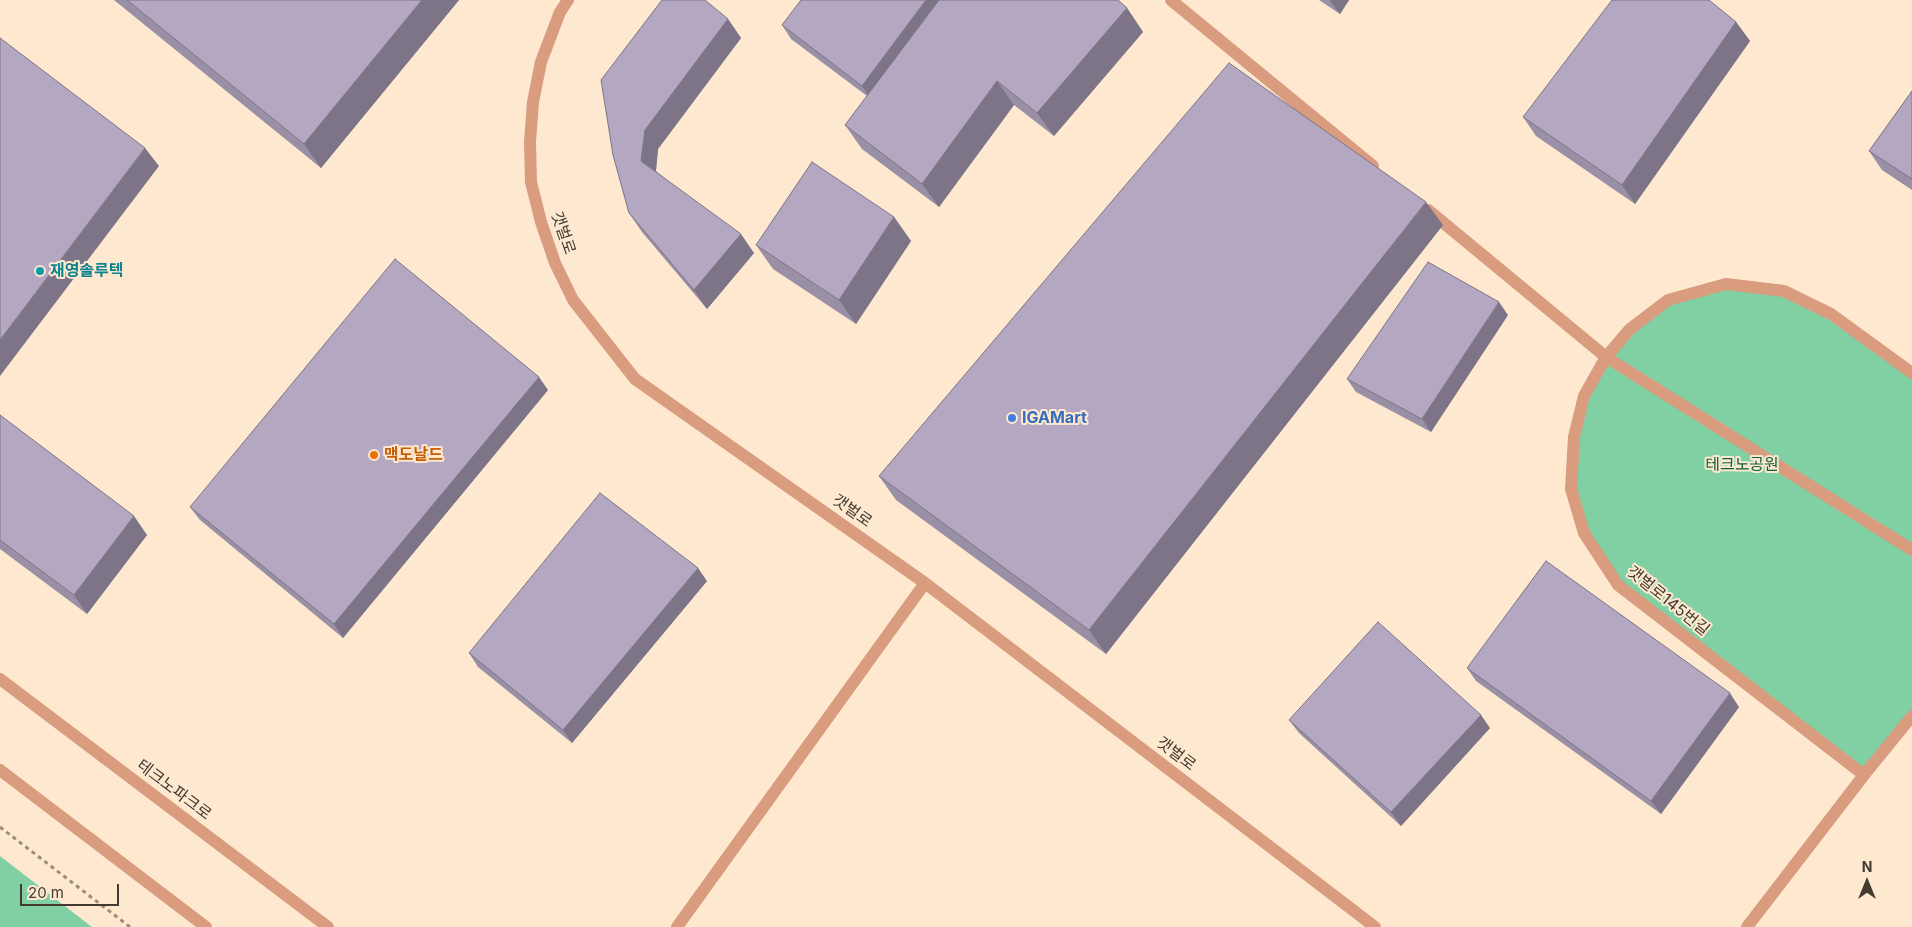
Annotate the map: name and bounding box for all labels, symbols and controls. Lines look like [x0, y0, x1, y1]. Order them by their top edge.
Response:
street label: 갯벌로 [547, 209, 579, 257]
place label: 재영솔루텍 [50, 261, 124, 281]
marker: 재영솔루텍 [34, 265, 46, 277]
place label: IGAMart [1022, 408, 1087, 428]
marker: IGAMart [1006, 412, 1018, 424]
place label: 맥도날드 [384, 445, 443, 465]
marker: 맥도날드 [368, 449, 380, 461]
park label: 테크노공원 [1705, 455, 1779, 475]
street label: 갯벌로 [828, 490, 876, 532]
street label: 갯벌로145번길 [1623, 562, 1713, 640]
street label: 갯벌로 [1153, 733, 1199, 775]
street label: 테크노파크로 [133, 756, 215, 824]
north arrow [1842, 857, 1892, 907]
text: N [1862, 858, 1872, 875]
scale bar [22, 874, 121, 906]
text: 20 m [28, 883, 64, 902]

